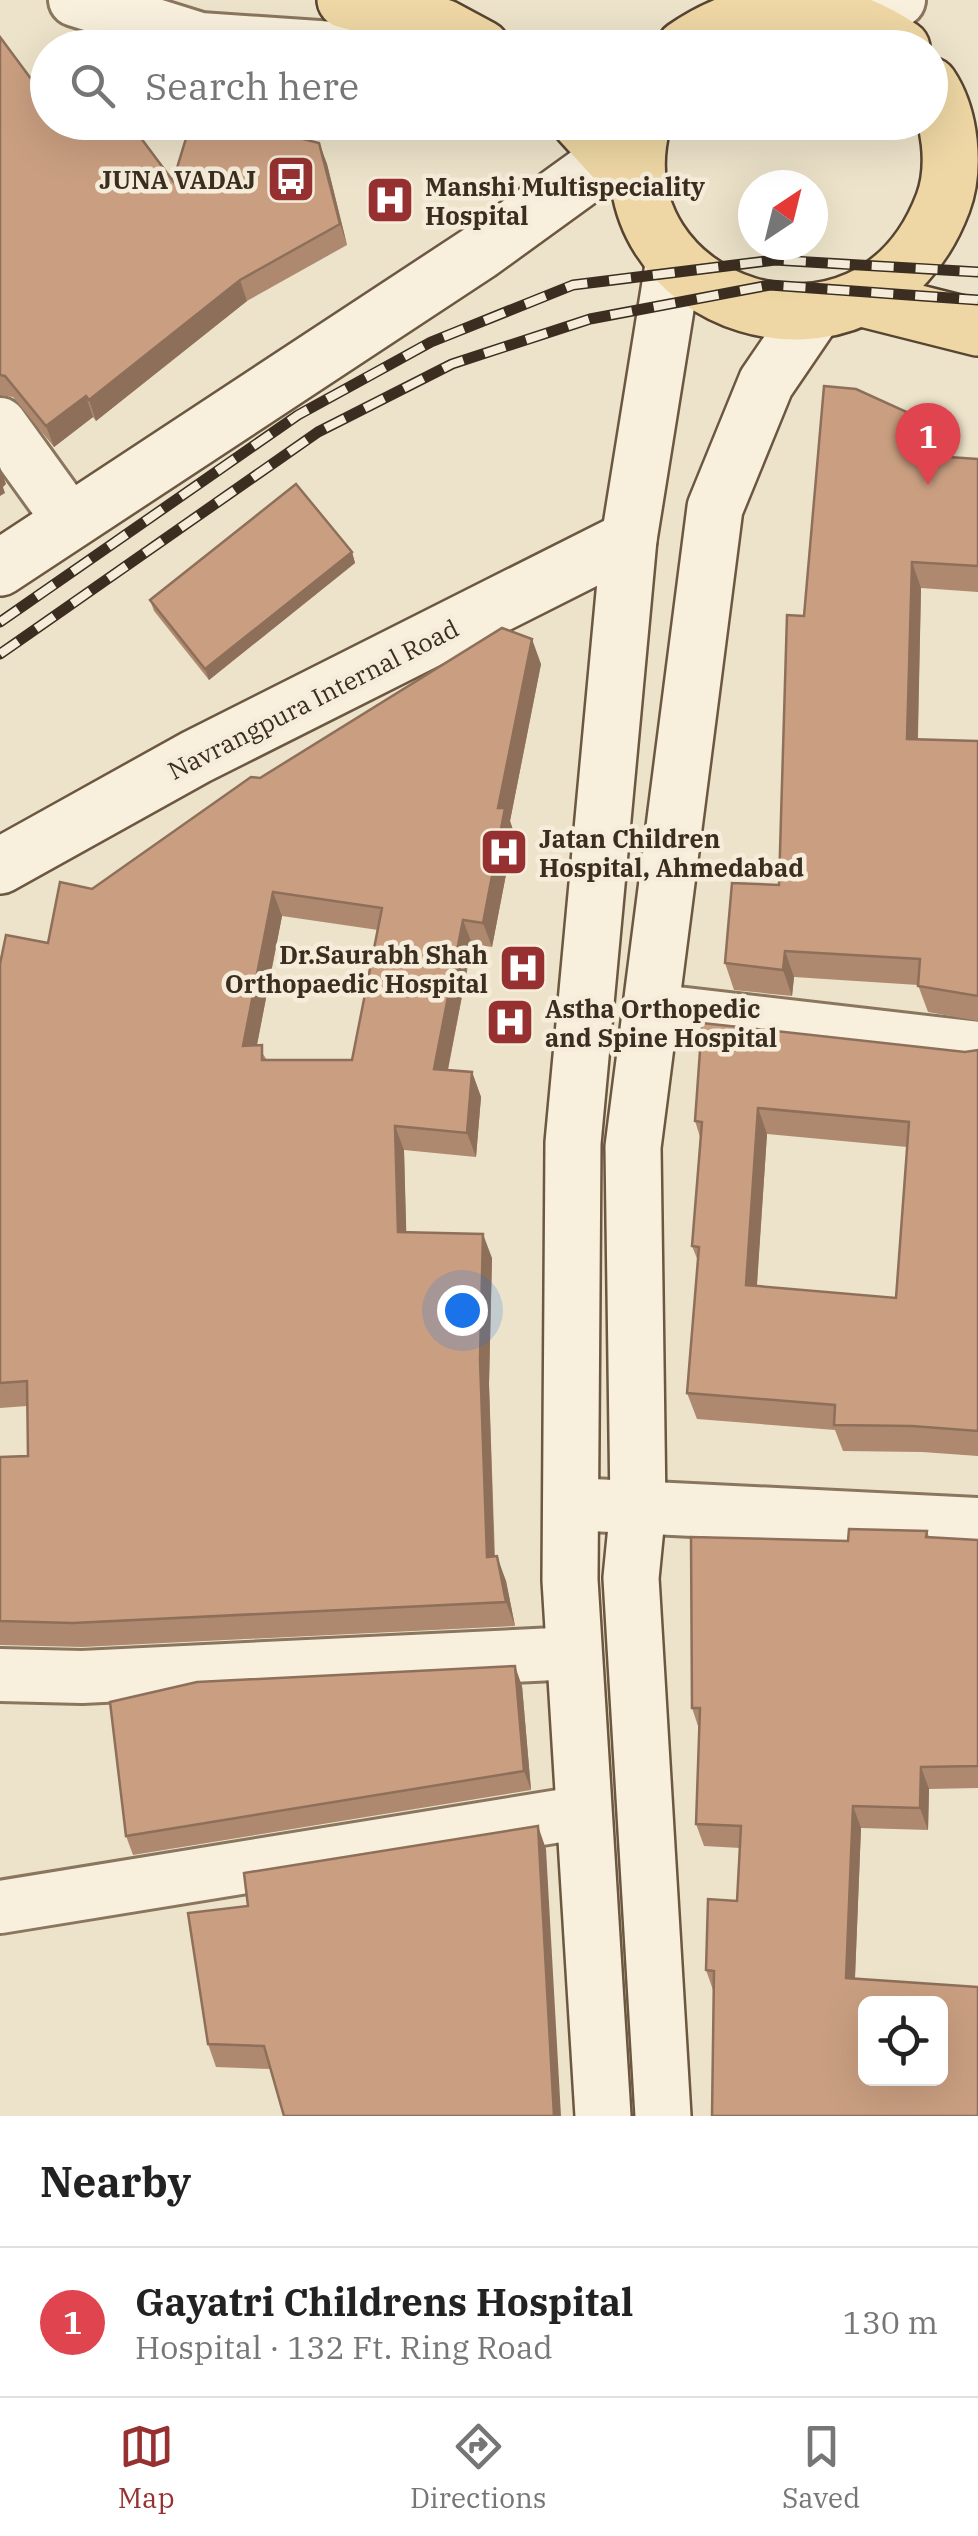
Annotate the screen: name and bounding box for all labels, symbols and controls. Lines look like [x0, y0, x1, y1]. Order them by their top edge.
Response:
search box [30, 30, 948, 140]
icon: search [65, 58, 120, 113]
text: Search here [145, 61, 359, 110]
bus stop icon: JUNA VADAJ [265, 153, 317, 205]
place label: JUNA VADAJ [99, 163, 256, 196]
place label: Manshi Multispeciality Hospital [425, 170, 706, 232]
north arrow [738, 170, 828, 260]
hospital icon: Manshi Multispeciality Hospital [364, 174, 416, 226]
pin: 1 [896, 402, 960, 485]
street label: Navrangpura Internal Road [162, 611, 464, 787]
place label: Jatan Children Hospital, Ahmedabad [539, 822, 804, 884]
hospital icon: Jatan Children Hospital, Ahmedabad [478, 826, 530, 878]
place label: Dr.Saurabh Shah Orthopaedic Hospital [225, 938, 488, 1000]
hospital icon: Dr.Saurabh Shah Orthopaedic Hospital [497, 942, 549, 994]
place label: Astha Orthopedic and Spine Hospital [545, 992, 777, 1054]
hospital icon: Astha Orthopedic and Spine Hospital [484, 996, 536, 1048]
your location [437, 1285, 488, 1336]
map controls [858, 1996, 948, 2086]
button: locate [858, 1996, 948, 2086]
text: Nearby [40, 2154, 191, 2209]
text: Gayatri Childrens Hospital [135, 2277, 633, 2326]
text: 1 [63, 2301, 82, 2343]
text: 130 m [842, 2301, 938, 2343]
text: Hospital · 132 Ft. Ring Road [135, 2326, 553, 2368]
tab: Map [118, 2419, 175, 2516]
tab: Directions [410, 2419, 547, 2516]
tab: Saved [782, 2419, 860, 2516]

